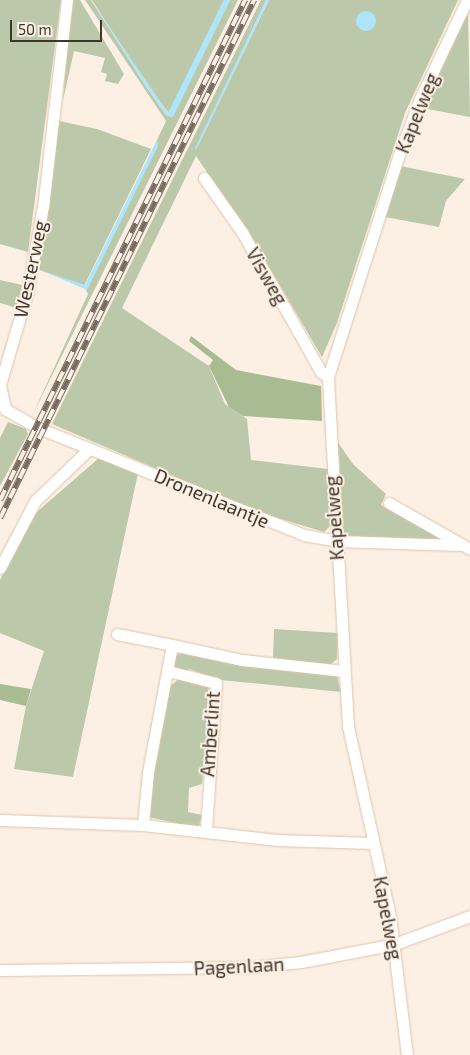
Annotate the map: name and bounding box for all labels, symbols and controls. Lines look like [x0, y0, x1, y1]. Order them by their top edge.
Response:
scale bar [12, 10, 105, 42]
text: 50 m [18, 20, 52, 38]
street label: Kapelweg [391, 69, 443, 157]
street label: Westerweg [9, 218, 51, 320]
street label: Visweg [242, 243, 292, 309]
street label: Dronenlaantje [151, 464, 273, 532]
street label: Kapelweg [320, 475, 348, 561]
street label: Amberlint [196, 690, 224, 778]
street label: Kapelweg [369, 874, 407, 962]
street label: Pagenlaan [193, 952, 285, 980]

